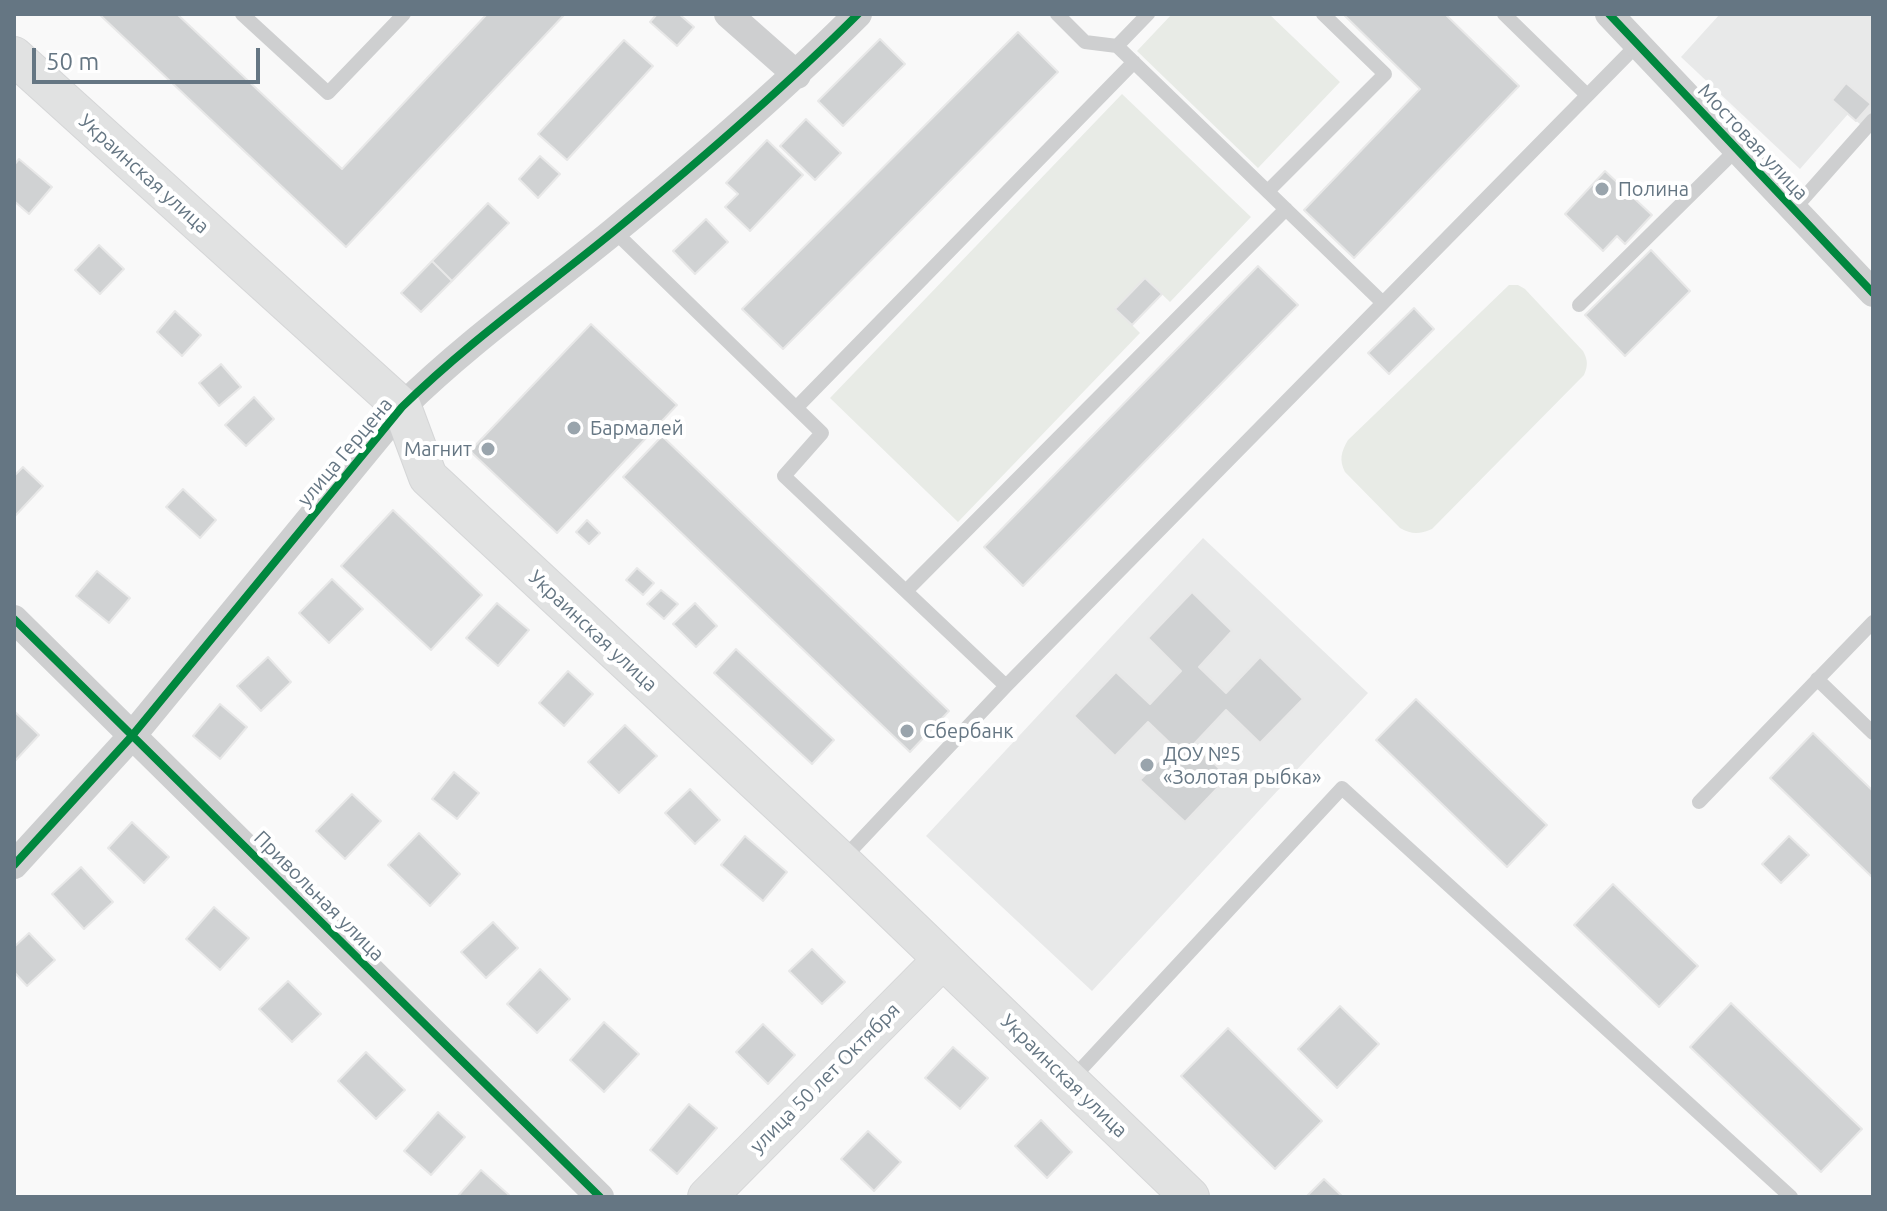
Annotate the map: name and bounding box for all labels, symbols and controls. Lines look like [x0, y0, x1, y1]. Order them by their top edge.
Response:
scale bar [36, 32, 264, 82]
text: 50 m [46, 48, 99, 75]
street label: Мостовая улица [1693, 79, 1813, 205]
street label: Украинская улица [74, 109, 214, 239]
place label: Полина [1618, 177, 1689, 201]
marker: Полина [1593, 180, 1611, 198]
street label: улица Герцена [293, 393, 397, 511]
place label: Бармалей [590, 416, 684, 440]
marker: Бармалей [565, 419, 583, 437]
place label: Магнит [404, 437, 472, 461]
marker: Магнит [479, 440, 497, 458]
street label: Украинская улица [524, 565, 662, 697]
place label: Сбербанк [923, 719, 1014, 743]
marker: Сбербанк [898, 722, 916, 740]
place label: ДОУ №5 «Золотая рыбка» [1163, 742, 1321, 789]
marker: ДОУ №5 «Золотая рыбка» [1138, 756, 1156, 774]
street label: Привольная улица [249, 826, 389, 966]
street label: улица 50 лет Октября [745, 998, 905, 1158]
street label: Украинская улица [996, 1009, 1132, 1143]

